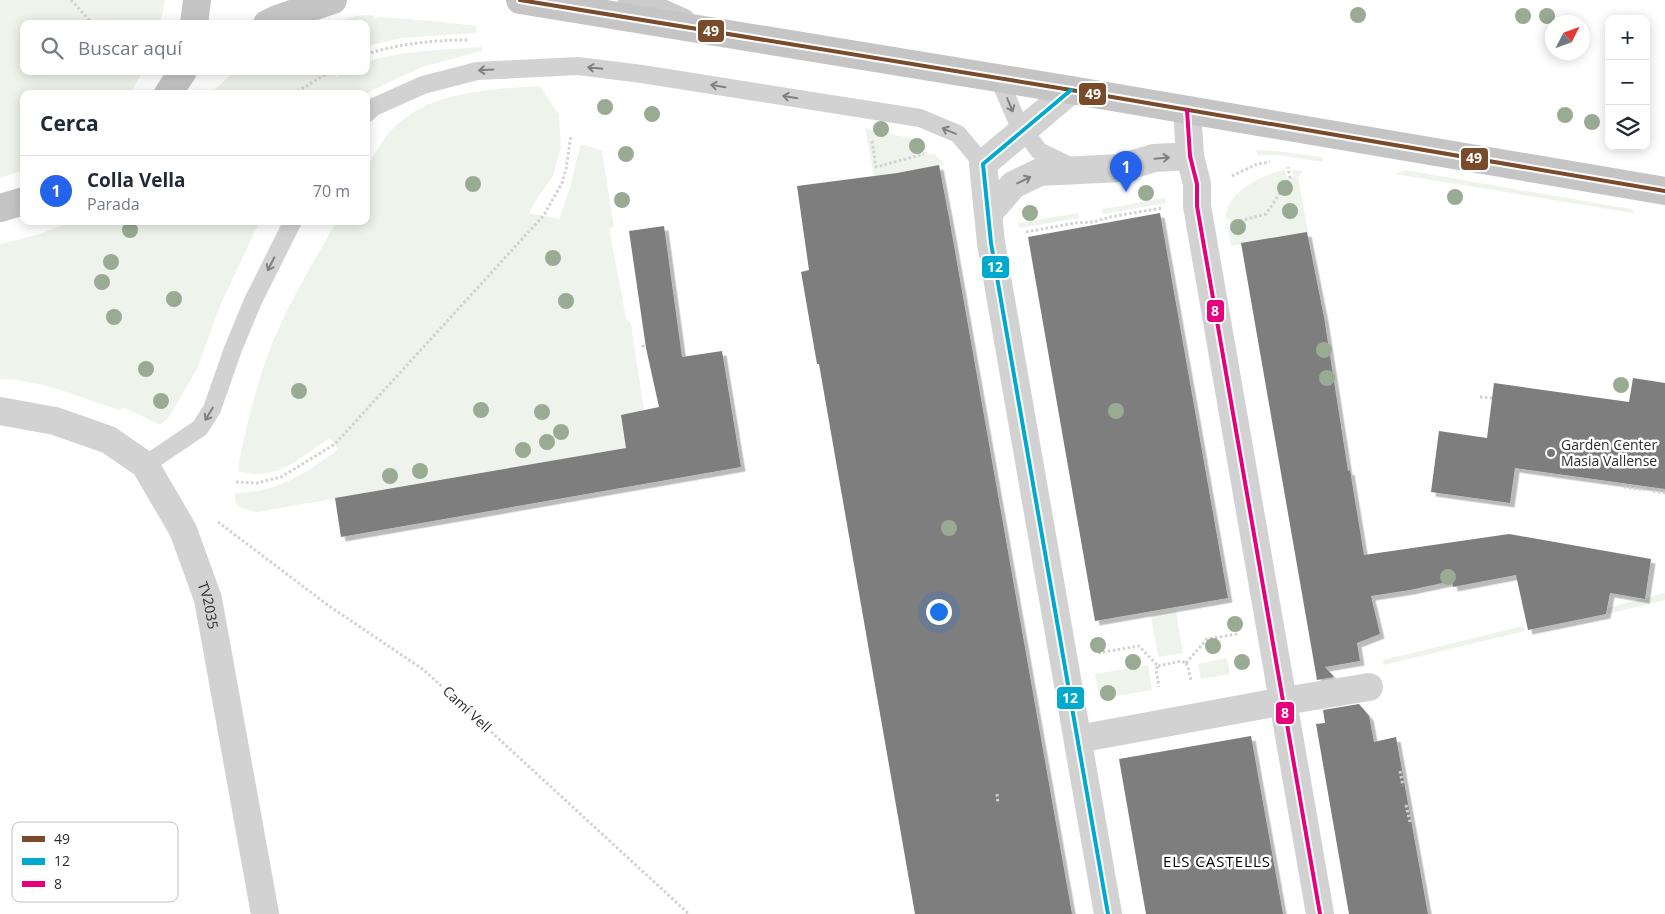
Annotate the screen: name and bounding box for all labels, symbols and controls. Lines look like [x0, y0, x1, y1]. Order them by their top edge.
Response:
north arrow [1545, 15, 1590, 60]
map controls [1605, 15, 1650, 150]
button: + [1605, 15, 1650, 60]
line badge: 49 [697, 19, 725, 43]
search box [20, 20, 370, 75]
text: 49 [703, 21, 719, 40]
icon: search [38, 34, 66, 62]
text: Buscar aquí [78, 35, 182, 61]
button: − [1605, 60, 1650, 105]
one-way arrow [587, 63, 603, 73]
one-way arrow [478, 66, 494, 75]
one-way arrow [710, 81, 726, 91]
line badge: 49 [1078, 82, 1107, 106]
text: 49 [1085, 84, 1101, 103]
one-way arrow [783, 92, 799, 102]
one-way arrow [1006, 97, 1015, 112]
button: layers [1605, 105, 1650, 150]
text: Cerca [40, 109, 99, 137]
one-way arrow [942, 125, 957, 135]
line badge: 49 [1460, 147, 1489, 171]
text: 49 [1466, 148, 1482, 167]
pin: 1 [1110, 151, 1142, 192]
one-way arrow [1153, 153, 1169, 163]
text: Colla Vella [87, 167, 186, 193]
one-way arrow [1016, 175, 1031, 184]
text: 1 [51, 180, 61, 202]
text: 70 m [313, 180, 350, 202]
text: Parada [87, 193, 140, 215]
line badge: 12 [981, 255, 1010, 279]
one-way arrow [266, 257, 276, 272]
text: 12 [987, 257, 1003, 276]
line badge: 8 [1206, 299, 1225, 323]
text: 8 [1211, 301, 1219, 320]
one-way arrow [203, 407, 213, 421]
place label: Garden Center Masia Vallense [1561, 435, 1657, 470]
marker: Garden Center Masia Vallense [1545, 447, 1557, 459]
street label: TV2035 [193, 579, 223, 631]
your location [926, 599, 952, 625]
street label: Camí Vell [439, 681, 496, 736]
line badge: 12 [1056, 686, 1085, 710]
text: 12 [1062, 688, 1078, 707]
line badge: 8 [1275, 701, 1295, 725]
text: 8 [1281, 703, 1289, 722]
legend [12, 822, 178, 902]
text: 49 [54, 829, 70, 848]
text: 12 [54, 851, 70, 870]
district label: ELS CASTELLS [1163, 851, 1271, 871]
text: 8 [54, 874, 62, 893]

